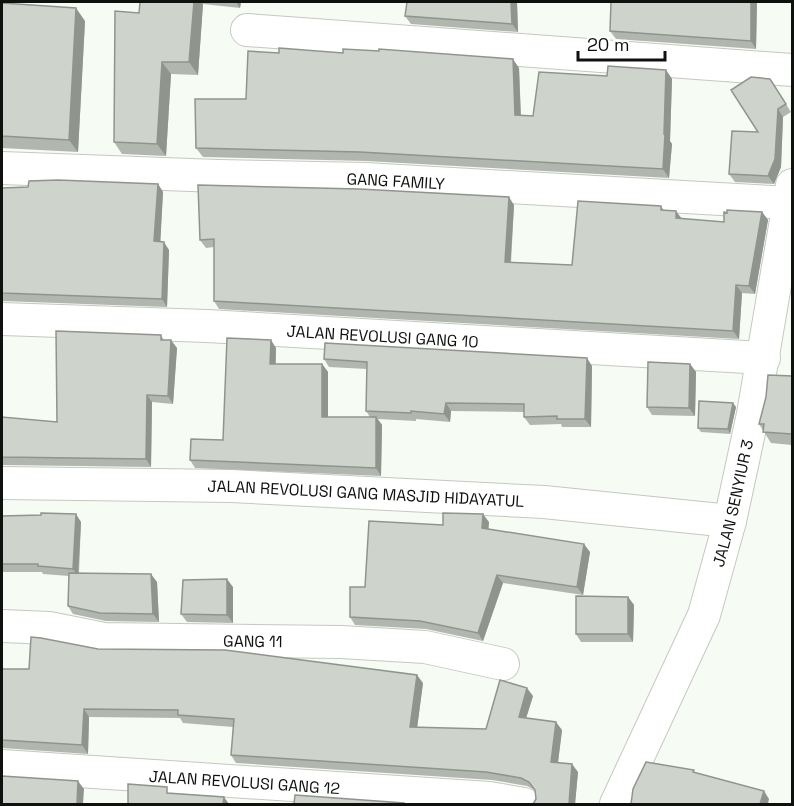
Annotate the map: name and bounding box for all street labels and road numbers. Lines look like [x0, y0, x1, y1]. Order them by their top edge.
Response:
street label: GANG FAMILY [346, 168, 446, 194]
street label: JALAN REVOLUSI GANG 10 [286, 320, 479, 352]
street label: JALAN SENYIUR 3 [707, 437, 758, 569]
street label: JALAN REVOLUSI GANG MASJID HIDAYATUL [207, 475, 525, 511]
street label: GANG 11 [223, 630, 283, 652]
street label: JALAN REVOLUSI GANG 12 [148, 765, 341, 799]

